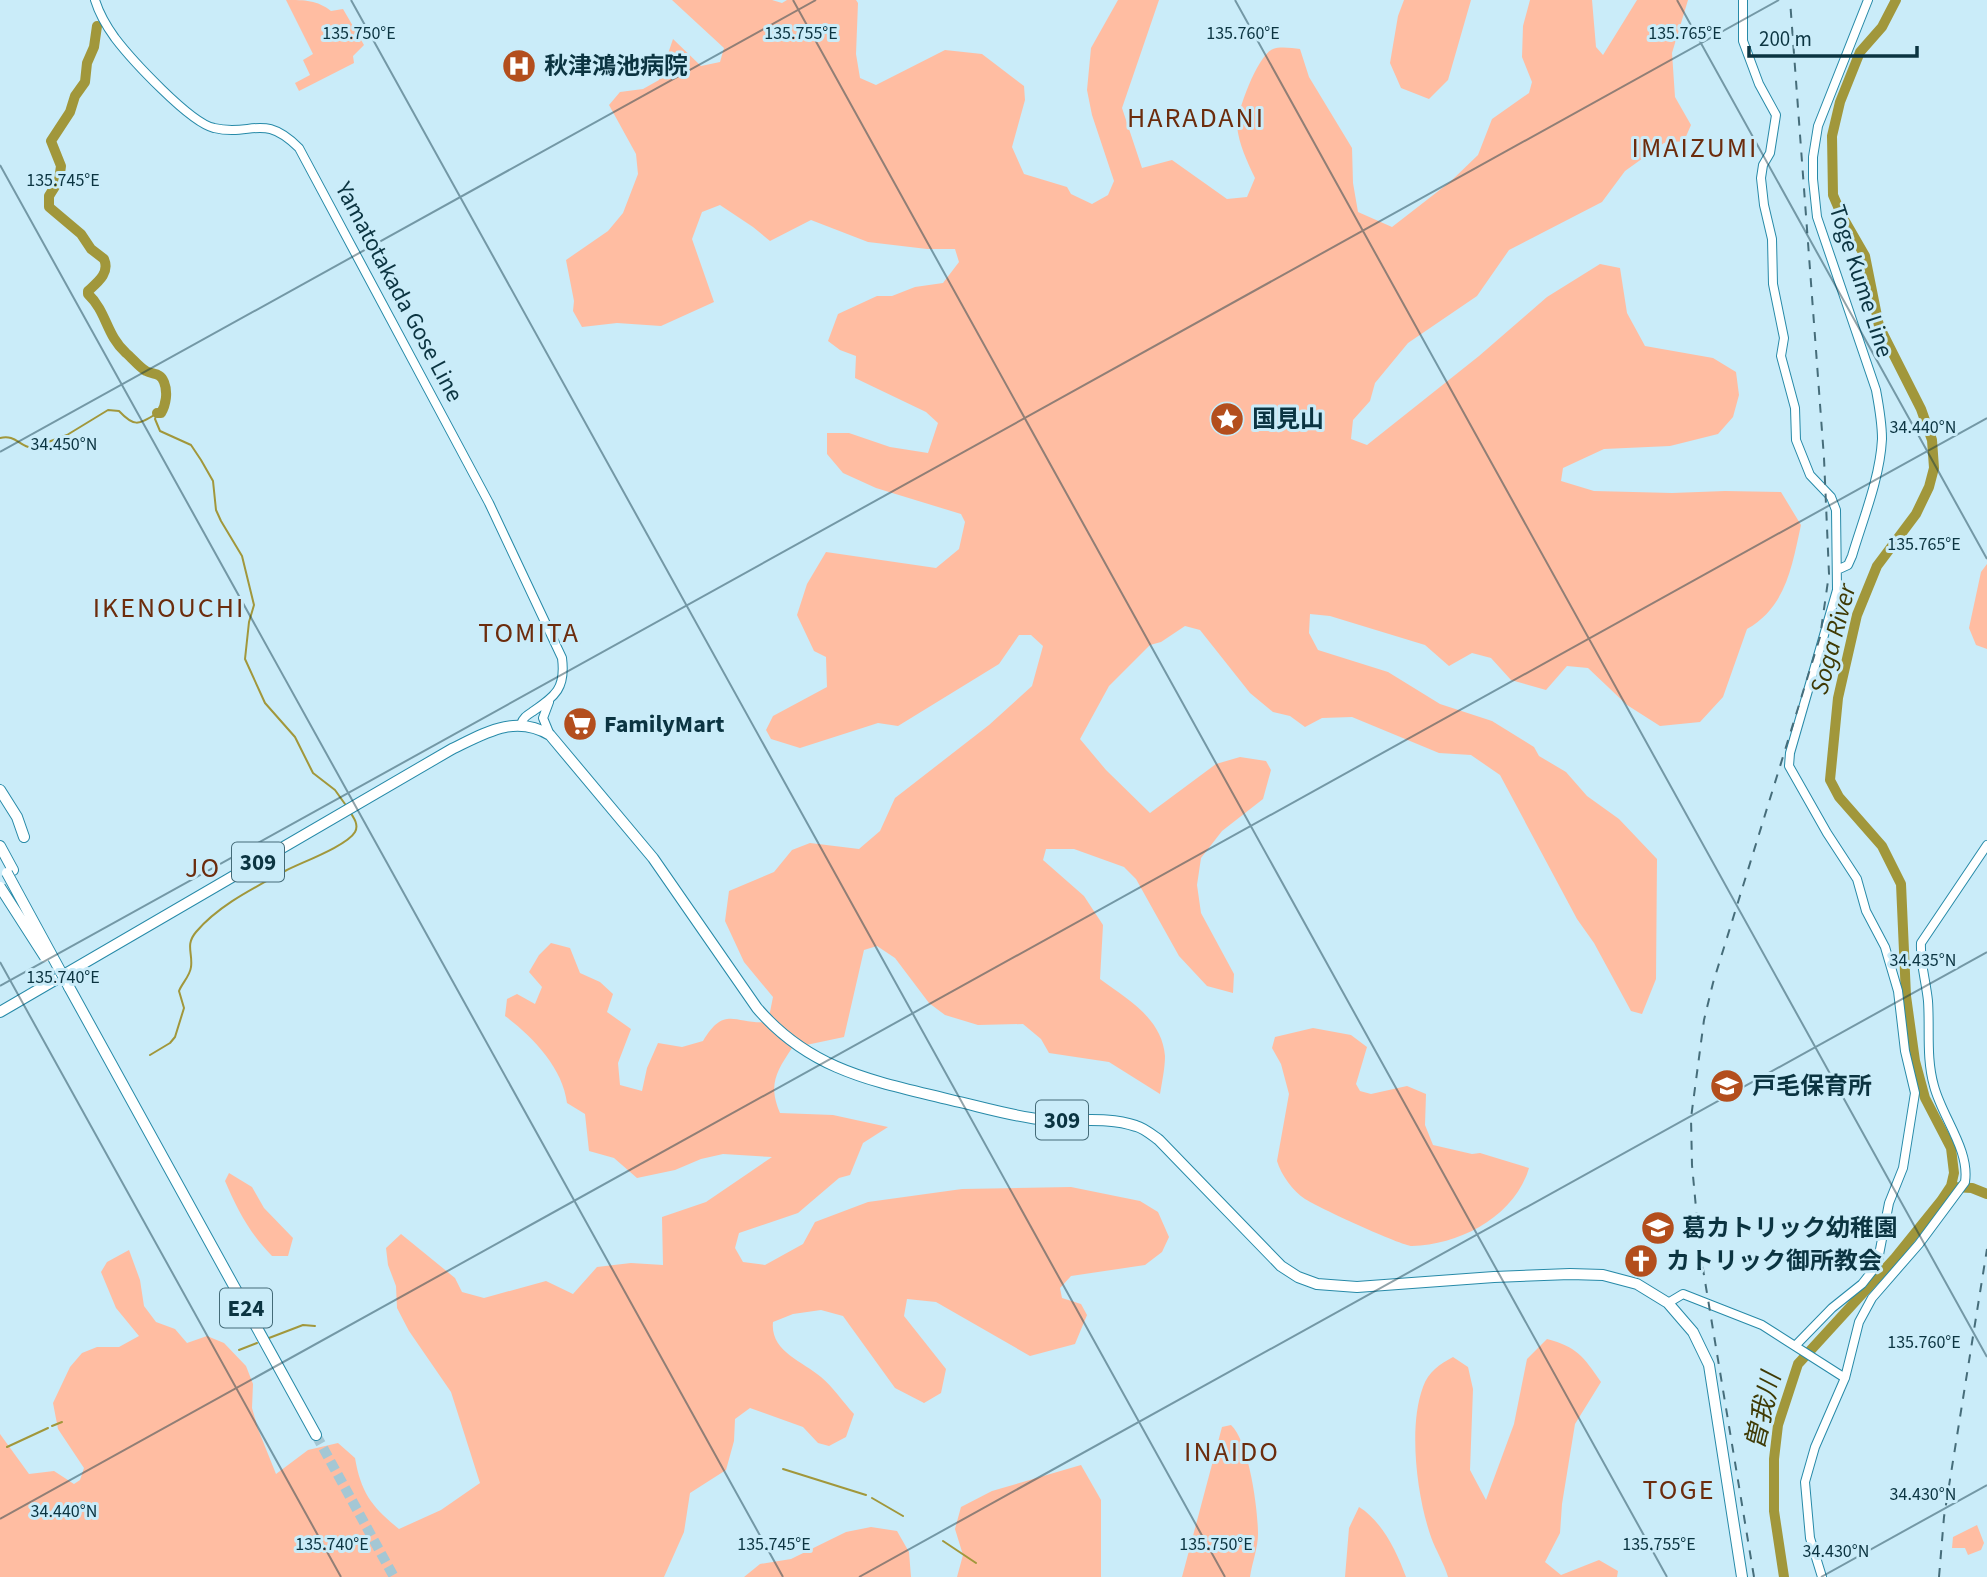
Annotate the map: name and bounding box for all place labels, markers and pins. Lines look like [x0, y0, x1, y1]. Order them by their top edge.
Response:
hospital icon: 秋津鴻池病院 [500, 47, 538, 85]
place label: 秋津鴻池病院 [544, 49, 688, 84]
place icon: 国見山 [1208, 400, 1246, 438]
place label: 国見山 [1252, 402, 1324, 437]
supermarket icon: FamilyMart [561, 705, 599, 743]
place label: FamilyMart [604, 707, 725, 742]
school or university icon: 戸毛保育所 [1708, 1067, 1746, 1105]
place label: 戸毛保育所 [1752, 1069, 1872, 1104]
school or university icon: 葛カトリック幼稚園 [1639, 1209, 1677, 1247]
place label: 葛カトリック幼稚園 [1682, 1211, 1898, 1246]
church icon: カトリック御所教会 [1622, 1242, 1660, 1280]
place label: カトリック御所教会 [1666, 1244, 1882, 1279]

